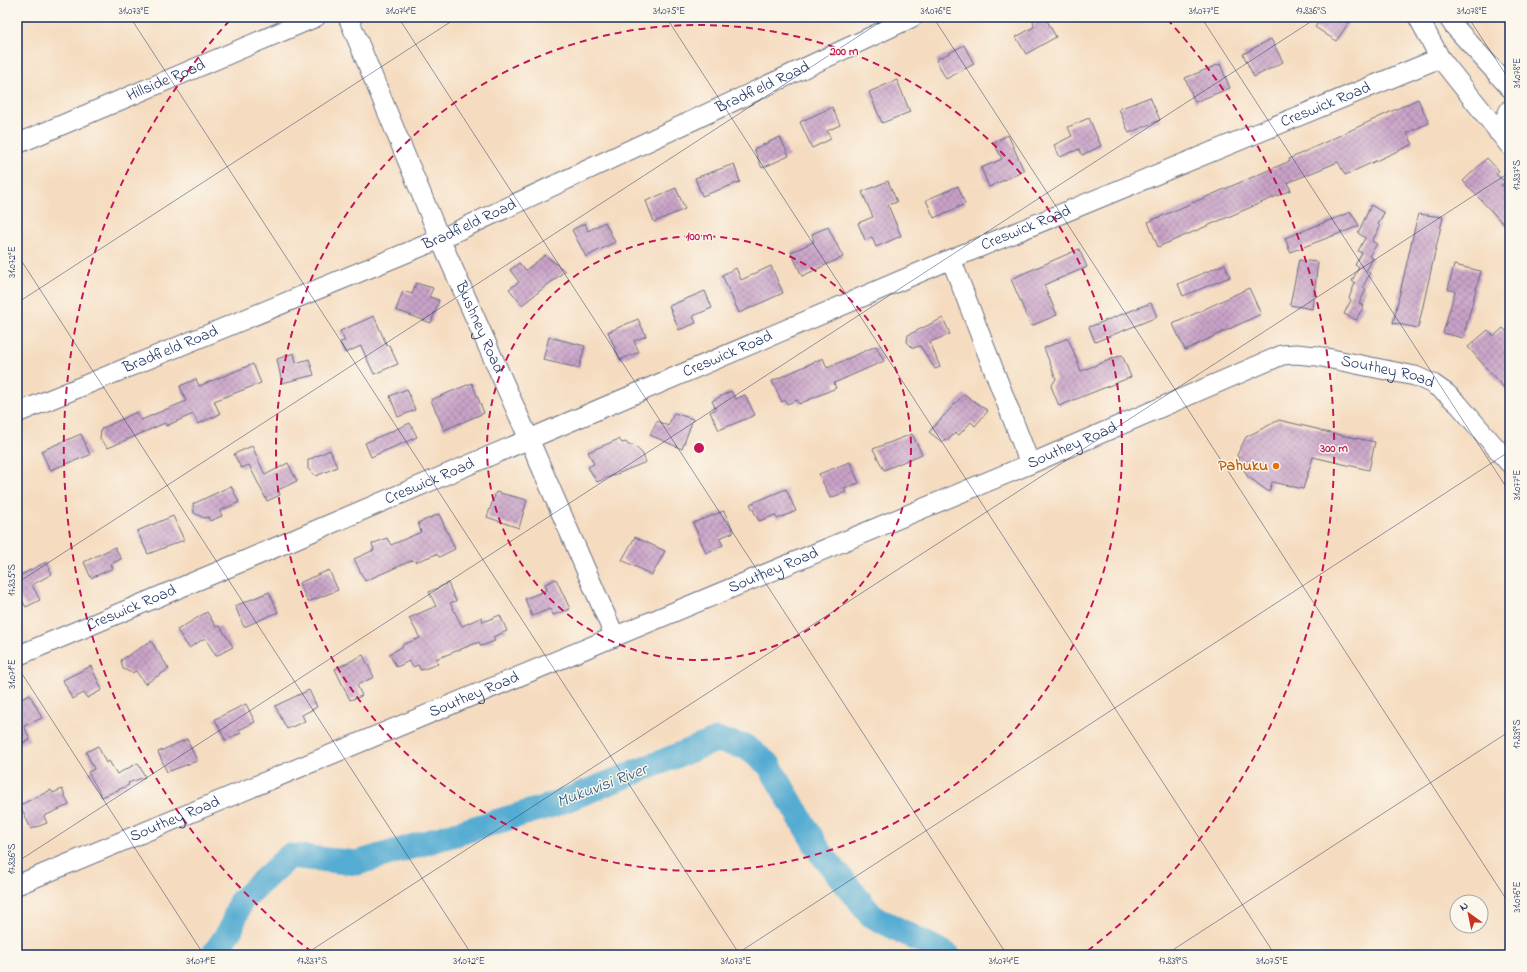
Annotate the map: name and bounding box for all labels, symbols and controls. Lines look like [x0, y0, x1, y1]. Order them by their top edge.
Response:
text: 31.073°E [119, 4, 149, 19]
text: 31.074°E [386, 4, 416, 19]
text: 31.075°E [653, 4, 685, 19]
text: 31.076°E [921, 4, 951, 19]
text: 31.077°E [1189, 4, 1219, 19]
text: 17.836°S [1296, 4, 1327, 19]
text: 31.078°E [1457, 4, 1487, 19]
text: 200 m [829, 43, 859, 61]
street label: Hillside Road [123, 53, 209, 108]
street label: Bradfield Road [711, 55, 814, 120]
text: 31.078°E [1510, 58, 1525, 88]
street label: Creswick Road [1277, 76, 1374, 134]
text: 17.837°S [1510, 159, 1525, 190]
street label: Bradfield Road [418, 193, 521, 257]
street label: Creswick Road [977, 199, 1075, 257]
text: 100 m [686, 228, 713, 246]
text: 31.072°E [5, 246, 20, 278]
street label: Bushney Road [448, 277, 510, 377]
street label: Bradfield Road [118, 319, 222, 381]
street label: Creswick Road [679, 325, 776, 384]
street label: Southey Road [1339, 349, 1438, 395]
street label: Southey Road [1024, 416, 1121, 476]
text: 300 m [1319, 440, 1349, 458]
centre of rings [692, 441, 706, 455]
street label: Creswick Road [381, 452, 478, 511]
place label: Pahuku [1218, 454, 1268, 478]
marker: Pahuku [1271, 461, 1281, 471]
text: 31.077°E [1510, 470, 1525, 500]
street label: Southey Road [725, 541, 822, 600]
text: 17.835°S [5, 563, 20, 596]
street label: Creswick Road [83, 579, 180, 638]
text: 31.071°E [5, 659, 20, 689]
street label: Southey Road [425, 666, 523, 724]
text: 17.839°S [1510, 719, 1525, 749]
water label: Mukuvisi River [553, 756, 653, 815]
street label: Southey Road [126, 790, 224, 849]
text: 17.836°S [5, 843, 20, 874]
text: 31.076°E [1510, 882, 1525, 912]
north arrow [1449, 894, 1489, 934]
text: N [1457, 898, 1472, 915]
text: 31.071°E [186, 954, 216, 969]
text: 17.837°S [297, 954, 328, 969]
text: 31.072°E [453, 954, 485, 969]
text: 31.073°E [721, 954, 751, 969]
text: 31.074°E [989, 954, 1019, 969]
text: 17.839°S [1158, 954, 1188, 969]
text: 31.075°E [1256, 954, 1288, 969]

